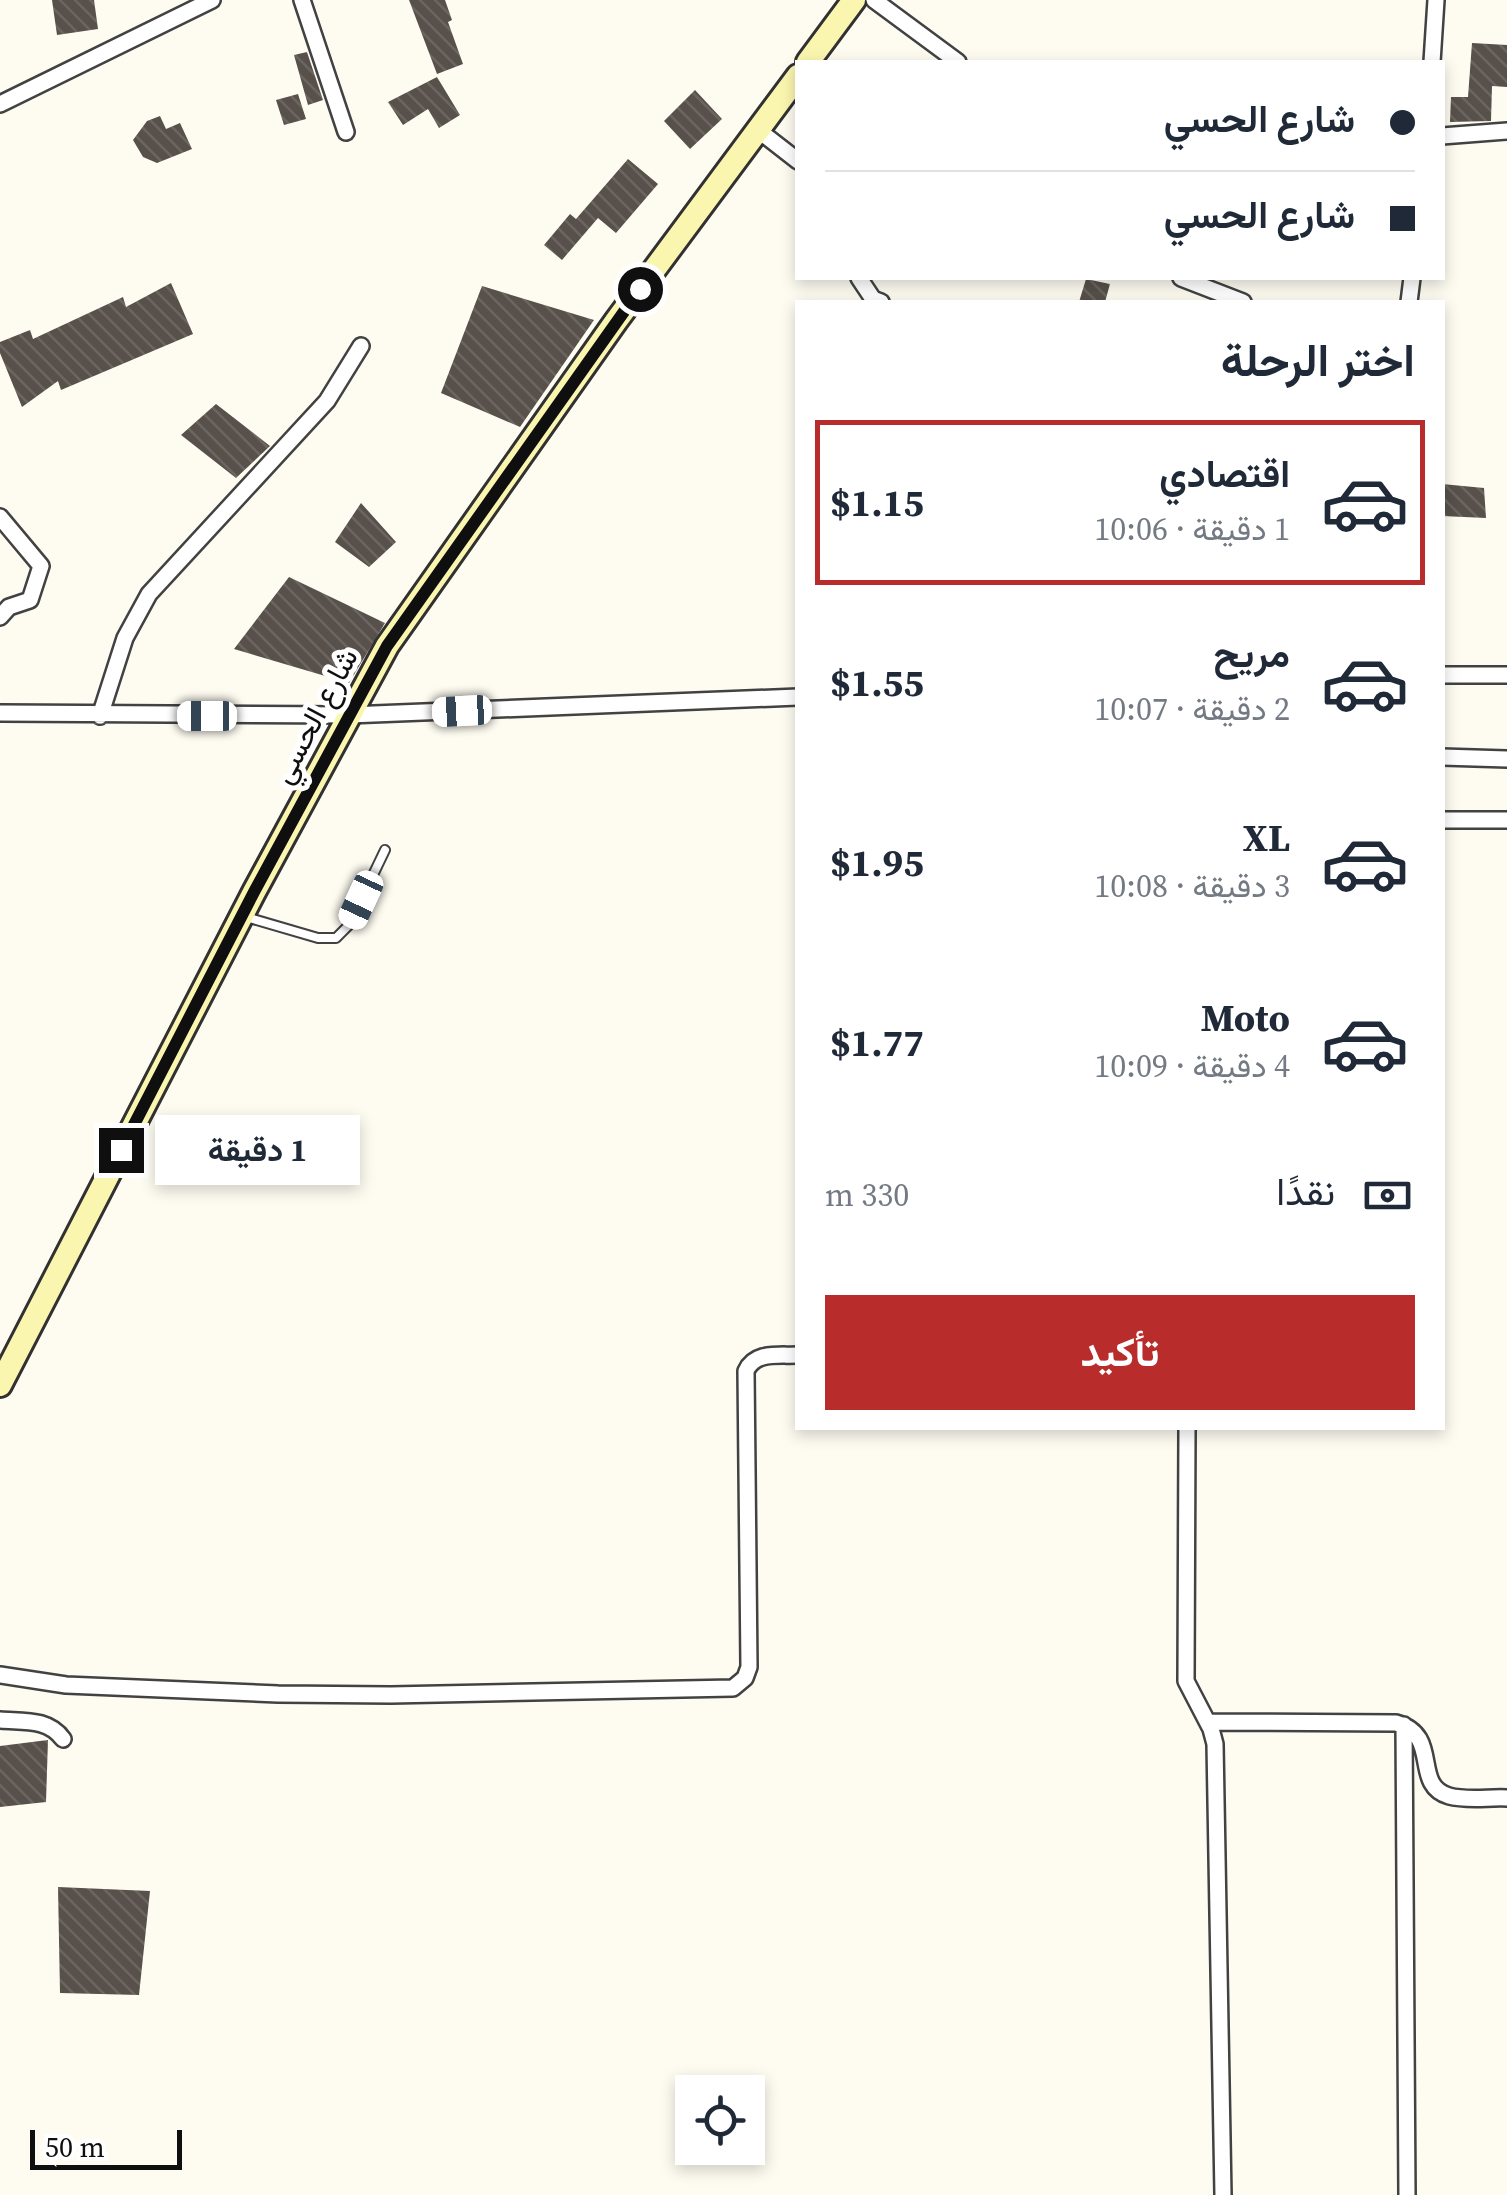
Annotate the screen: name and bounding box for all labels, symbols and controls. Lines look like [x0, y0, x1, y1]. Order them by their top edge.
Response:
text: شارع الحسي [1164, 93, 1355, 145]
text: شارع الحسي [1164, 189, 1355, 241]
route start [618, 267, 663, 312]
text: اختر الرحلة [1221, 329, 1415, 391]
text: اقتصادي [1159, 448, 1290, 500]
icon: car [1320, 458, 1410, 548]
text: $1.15 [830, 477, 924, 529]
text: 1 دقيقة · 10:06 [1094, 507, 1290, 551]
text: مريح [1214, 628, 1290, 680]
icon: car [1320, 638, 1410, 728]
street label: شارع الحسي [262, 641, 371, 793]
text: $1.55 [830, 657, 924, 709]
text: 2 دقيقة · 10:07 [1094, 687, 1290, 731]
car [431, 694, 493, 728]
car [177, 701, 237, 731]
text: XL [1243, 812, 1290, 864]
icon: car [1320, 818, 1410, 908]
text: $1.95 [830, 837, 924, 889]
text: 3 دقيقة · 10:08 [1094, 864, 1290, 908]
car [335, 866, 387, 934]
text: Moto [1201, 992, 1290, 1044]
icon: car [1320, 998, 1410, 1088]
text: $1.77 [830, 1017, 924, 1069]
text: 4 دقيقة · 10:09 [1094, 1044, 1290, 1088]
callout: 1 دقيقة [156, 1115, 361, 1185]
route end [99, 1128, 144, 1173]
text: 1 دقيقة [208, 1128, 307, 1172]
text: نقدًا [1276, 1166, 1335, 1218]
icon: cash [1360, 1168, 1415, 1223]
text: 330 m [825, 1173, 909, 1217]
button: تأكيد [825, 1295, 1415, 1410]
map controls [675, 2075, 765, 2165]
button: locate [675, 2075, 765, 2165]
scale bar [30, 2125, 182, 2170]
text: 50 m [45, 2128, 105, 2166]

